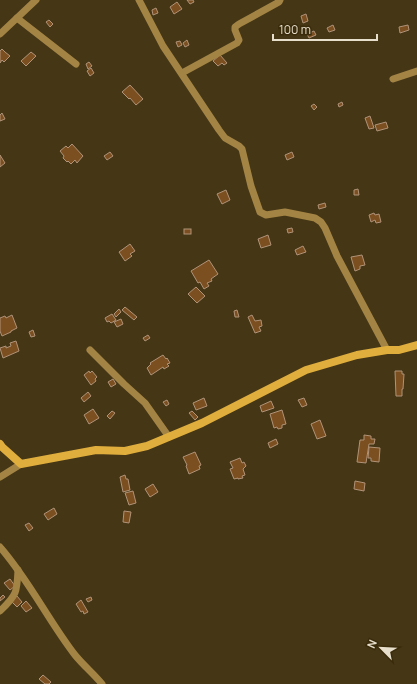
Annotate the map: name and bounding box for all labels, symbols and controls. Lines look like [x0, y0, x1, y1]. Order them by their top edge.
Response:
scale bar [273, 16, 377, 42]
text: 100 m [279, 21, 311, 38]
north arrow [361, 628, 401, 668]
text: N [363, 637, 380, 650]

